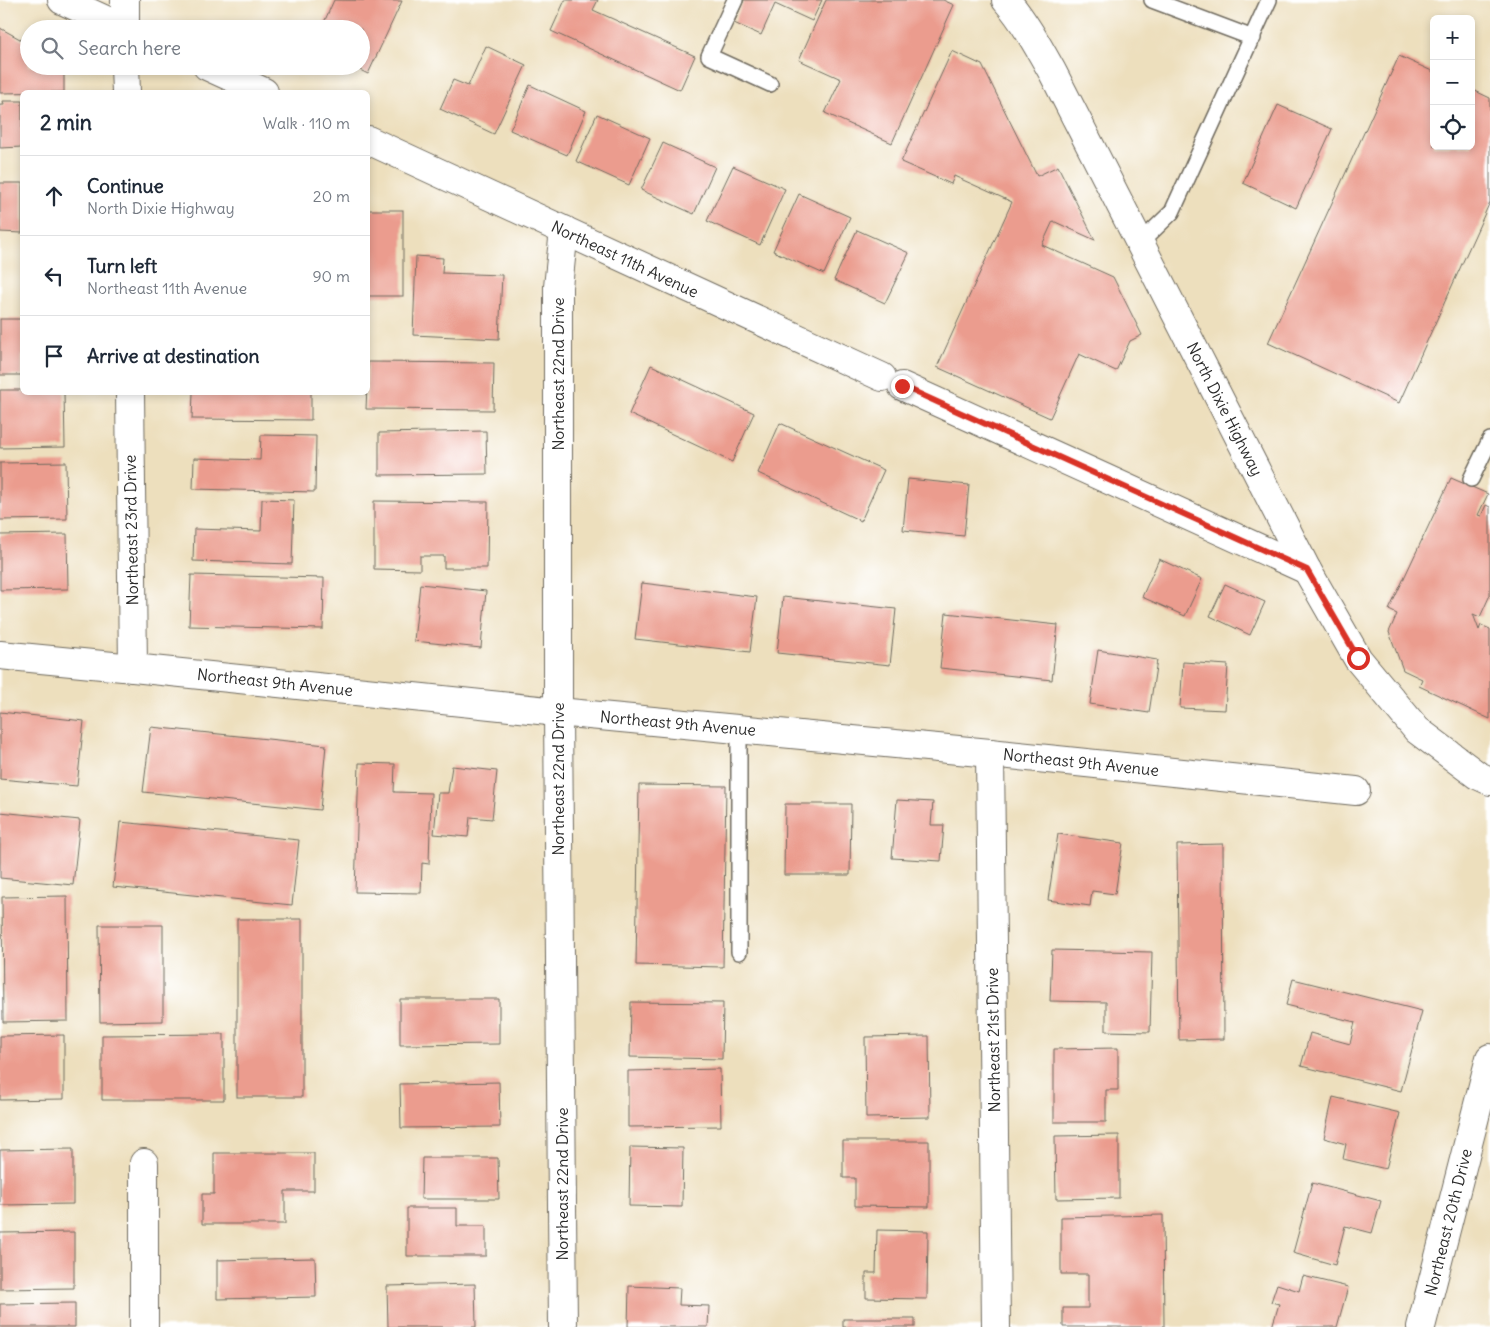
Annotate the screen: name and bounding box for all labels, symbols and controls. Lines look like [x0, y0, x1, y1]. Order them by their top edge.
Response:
map controls [1430, 15, 1475, 150]
button: + [1430, 15, 1475, 60]
search box [20, 20, 370, 75]
icon: search [38, 34, 66, 62]
text: Search here [78, 36, 181, 60]
button: − [1430, 60, 1475, 105]
button: locate [1430, 105, 1475, 150]
text: 2 min [40, 109, 92, 136]
text: Walk · 110 m [263, 113, 350, 133]
text: Continue [87, 174, 164, 198]
icon: ahead [40, 182, 68, 210]
text: 20 m [313, 186, 350, 206]
text: North Dixie Highway [87, 198, 235, 218]
street label: Northeast 11th Avenue [548, 216, 702, 302]
text: Turn left [87, 254, 157, 278]
icon: left [40, 262, 68, 290]
text: 90 m [312, 266, 350, 286]
text: Northeast 11th Avenue [87, 278, 247, 298]
street label: Northeast 22nd Drive [548, 297, 568, 451]
street label: North Dixie Highway [1183, 339, 1267, 479]
icon: arrive [40, 342, 68, 370]
text: Arrive at destination [87, 344, 260, 368]
route end [891, 375, 914, 398]
street label: Northeast 23rd Drive [120, 455, 142, 605]
route start [1347, 647, 1370, 670]
street label: Northeast 9th Avenue [196, 664, 354, 700]
street label: Northeast 22nd Drive [548, 702, 568, 856]
street label: Northeast 9th Avenue [599, 706, 757, 740]
street label: Northeast 9th Avenue [1002, 744, 1160, 780]
street label: Northeast 21st Drive [982, 967, 1004, 1113]
street label: Northeast 22nd Drive [552, 1107, 572, 1261]
street label: Northeast 20th Drive [1420, 1146, 1476, 1298]

